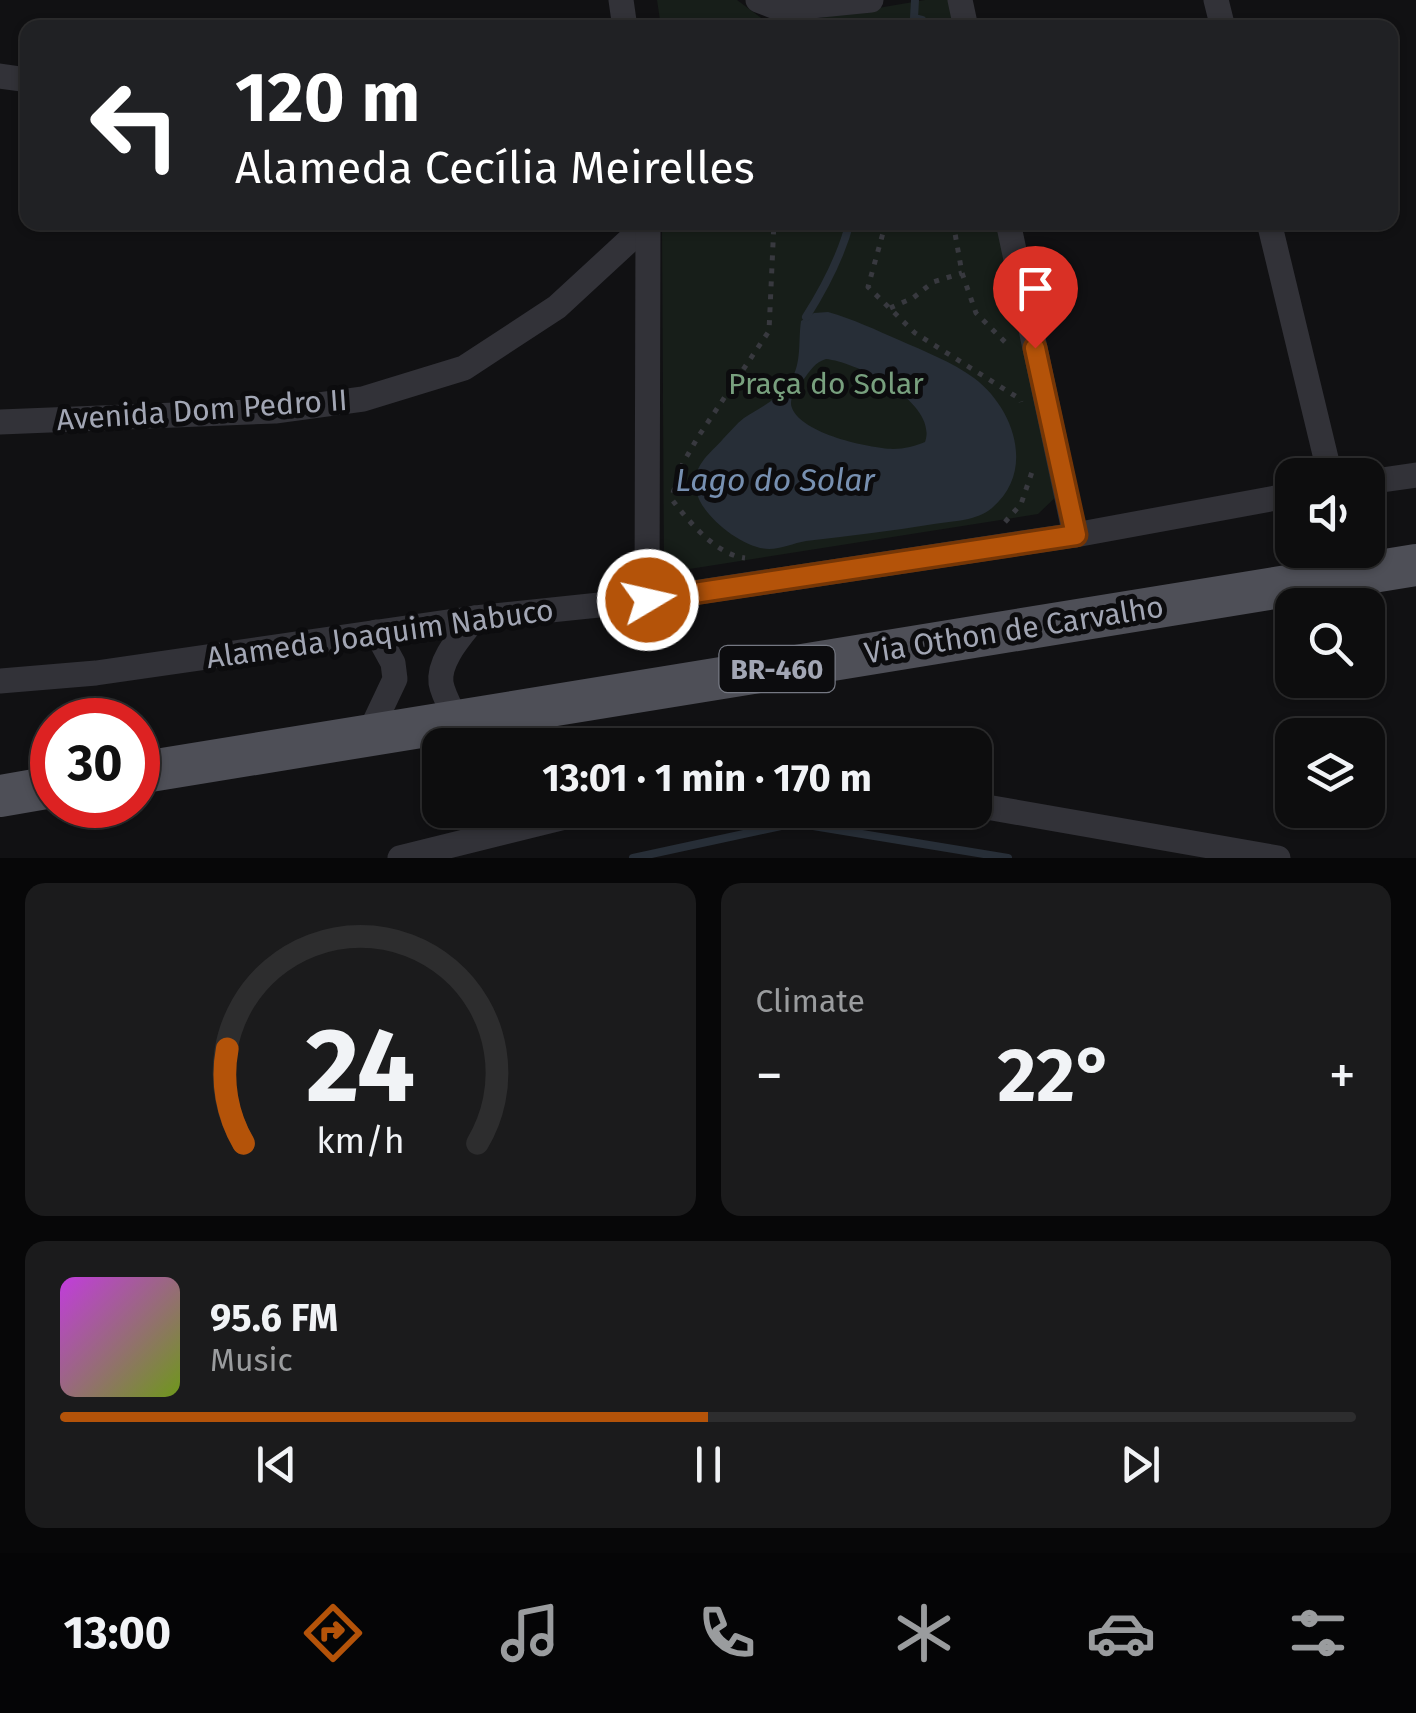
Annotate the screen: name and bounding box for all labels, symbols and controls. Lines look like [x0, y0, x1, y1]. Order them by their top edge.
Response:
text: 120 m [235, 56, 420, 140]
icon: left [70, 60, 200, 190]
text: Alameda Cecília Meirelles [235, 141, 755, 195]
pin [993, 246, 1078, 349]
icon: arrive [1008, 261, 1063, 316]
park label: Praça do Solar [728, 366, 924, 402]
street label: Avenida Dom Pedro II [55, 382, 349, 438]
map controls [1275, 458, 1385, 828]
button: sound [1275, 458, 1385, 568]
water label: Lago do Solar [675, 461, 876, 499]
position arrow [596, 548, 700, 652]
button: search [1275, 588, 1385, 698]
street label: Via Othon de Carvalho [862, 589, 1166, 671]
street label: Alameda Joaquim Nabuco [204, 592, 556, 676]
road number: BR-460 [720, 646, 834, 692]
speed limit sign: 30 [30, 698, 160, 828]
button: layers [1275, 718, 1385, 828]
text: 13:01 · 1 min · 170 m [542, 755, 872, 801]
text: Climate [756, 982, 865, 1020]
text: 24 [305, 1004, 415, 1129]
text: 22° [997, 1031, 1114, 1121]
text: − [756, 1043, 783, 1109]
text: + [1329, 1043, 1356, 1109]
text: km/h [316, 1120, 404, 1162]
text: 95.6 FM [210, 1295, 338, 1341]
text: Music [210, 1341, 293, 1379]
icon: previous [249, 1437, 304, 1492]
icon: pause [681, 1437, 736, 1492]
icon: next [1113, 1437, 1168, 1492]
icon: directions [298, 1598, 368, 1668]
icon: music [495, 1598, 565, 1668]
icon: phone [692, 1598, 762, 1668]
icon: climate [889, 1598, 959, 1668]
icon: car [1086, 1598, 1156, 1668]
icon: filters [1283, 1598, 1353, 1668]
text: 13:00 [63, 1606, 171, 1660]

